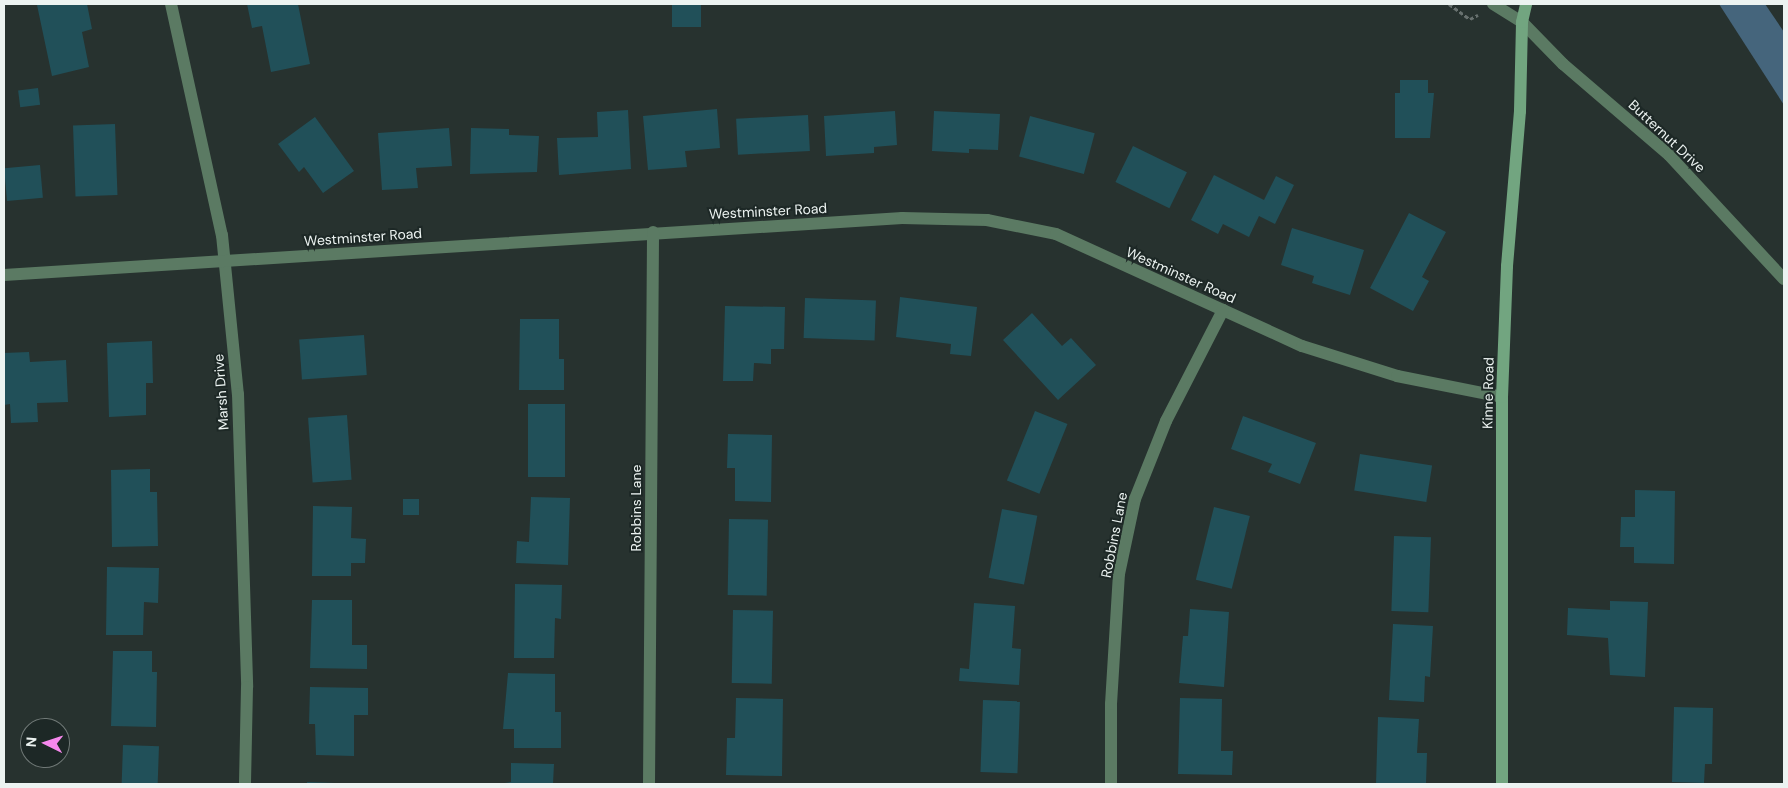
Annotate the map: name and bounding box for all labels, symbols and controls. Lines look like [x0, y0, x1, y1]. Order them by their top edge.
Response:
street label: Butternut Drive [1625, 96, 1709, 176]
street label: Westminster Road [708, 200, 828, 222]
street label: Westminster Road [303, 224, 423, 250]
street label: Westminster Road [1124, 243, 1238, 307]
street label: Marsh Drive [210, 353, 232, 431]
street label: Kinne Road [1479, 357, 1497, 429]
street label: Robbins Lane [628, 465, 644, 551]
street label: Robbins Lane [1097, 491, 1131, 579]
north arrow [20, 718, 70, 768]
text: N [22, 736, 40, 748]

